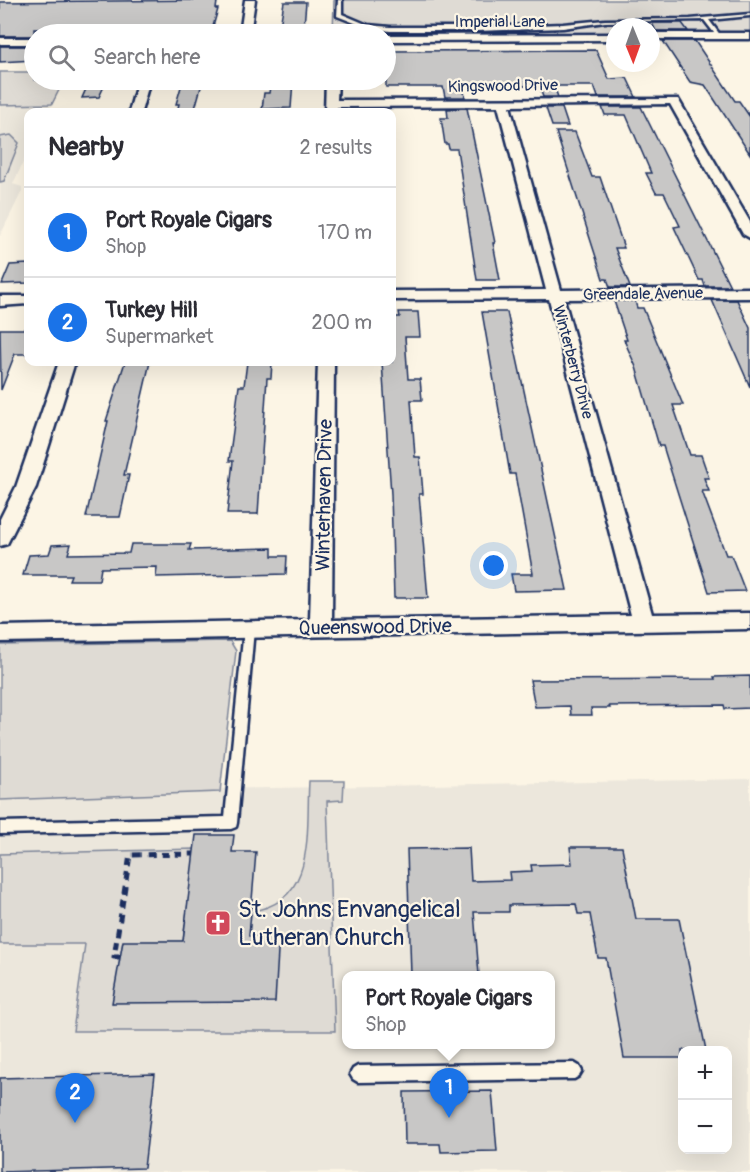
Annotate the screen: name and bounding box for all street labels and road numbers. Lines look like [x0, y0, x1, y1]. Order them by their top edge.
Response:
street label: Imperial Lane [455, 12, 545, 32]
street label: Kingswood Drive [448, 75, 558, 97]
street label: Greendale Avenue [583, 283, 703, 305]
street label: Winterberry Drive [548, 303, 598, 421]
street label: Winterhaven Drive [310, 419, 338, 571]
street label: Queenswood Drive [298, 613, 452, 641]

